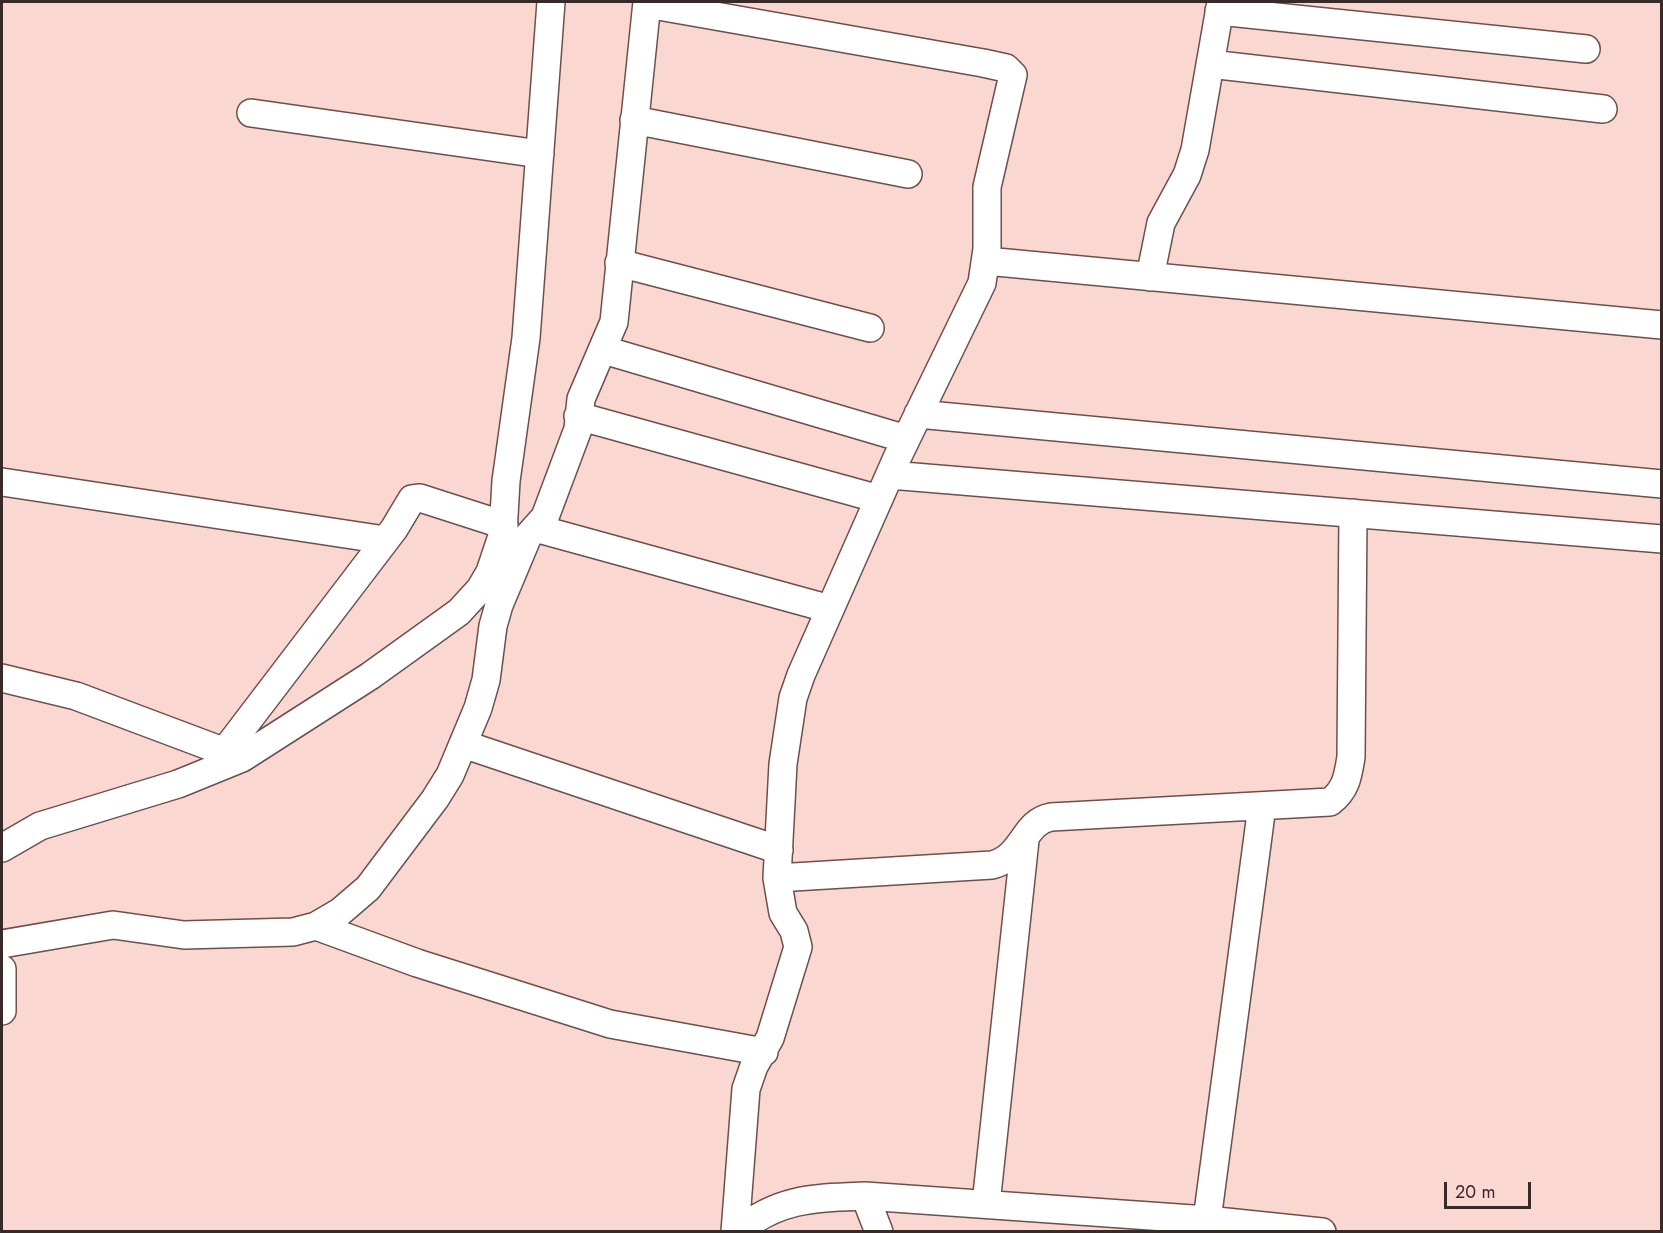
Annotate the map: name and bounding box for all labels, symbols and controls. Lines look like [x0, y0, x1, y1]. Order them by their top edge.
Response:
scale bar [1447, 1170, 1534, 1208]
text: 20 m [1455, 1179, 1495, 1205]

